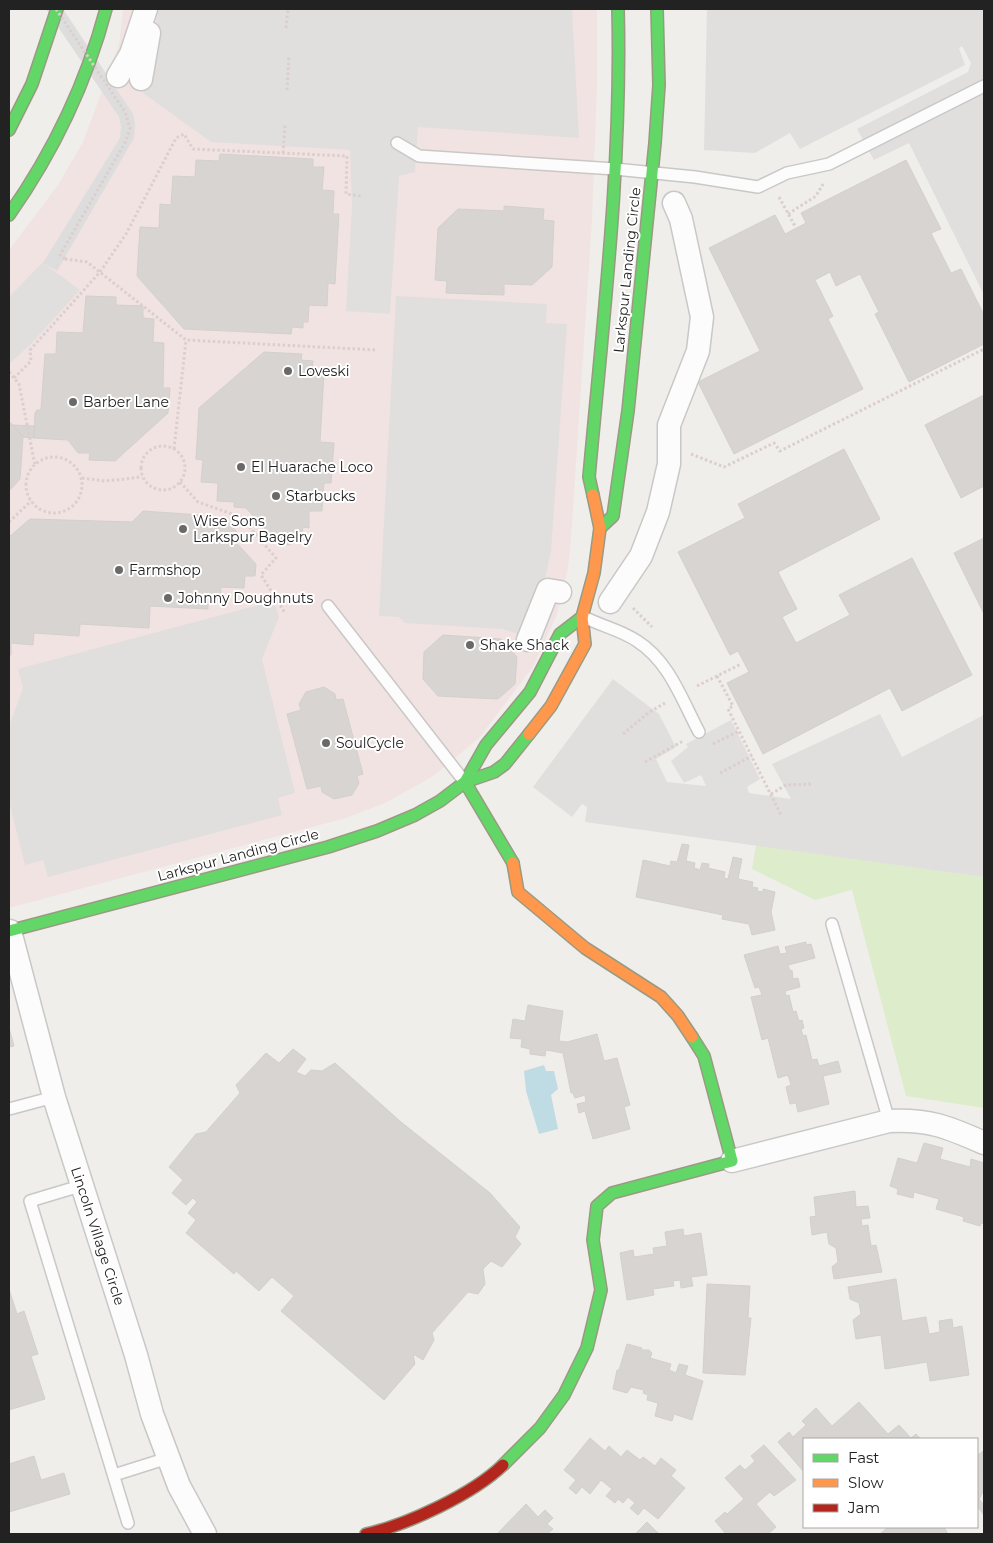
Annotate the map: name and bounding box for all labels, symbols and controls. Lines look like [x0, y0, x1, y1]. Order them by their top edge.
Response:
street label: Larkspur Landing Circle [609, 186, 645, 354]
place label: Loveski [298, 362, 350, 380]
marker: Loveski [282, 365, 294, 377]
place label: Barber Lane [83, 393, 169, 411]
marker: Barber Lane [67, 396, 79, 408]
place label: El Huarache Loco [251, 458, 373, 476]
marker: El Huarache Loco [235, 461, 247, 473]
place label: Starbucks [286, 487, 356, 505]
marker: Starbucks [270, 490, 282, 502]
place label: Wise Sons Larkspur Bagelry [193, 512, 312, 546]
marker: Wise Sons Larkspur Bagelry [177, 523, 189, 535]
place label: Farmshop [129, 561, 201, 579]
marker: Farmshop [113, 564, 125, 576]
place label: Johnny Doughnuts [177, 589, 314, 607]
marker: Johnny Doughnuts [162, 592, 174, 604]
place label: Shake Shack [480, 636, 570, 654]
marker: Shake Shack [464, 639, 476, 651]
place label: SoulCycle [336, 734, 404, 752]
marker: SoulCycle [320, 737, 332, 749]
street label: Larkspur Landing Circle [155, 825, 321, 885]
street label: Lincoln Village Circle [67, 1164, 129, 1308]
legend [803, 1438, 978, 1528]
text: Fast [848, 1448, 879, 1467]
text: Slow [848, 1473, 884, 1492]
text: Jam [847, 1498, 880, 1517]

